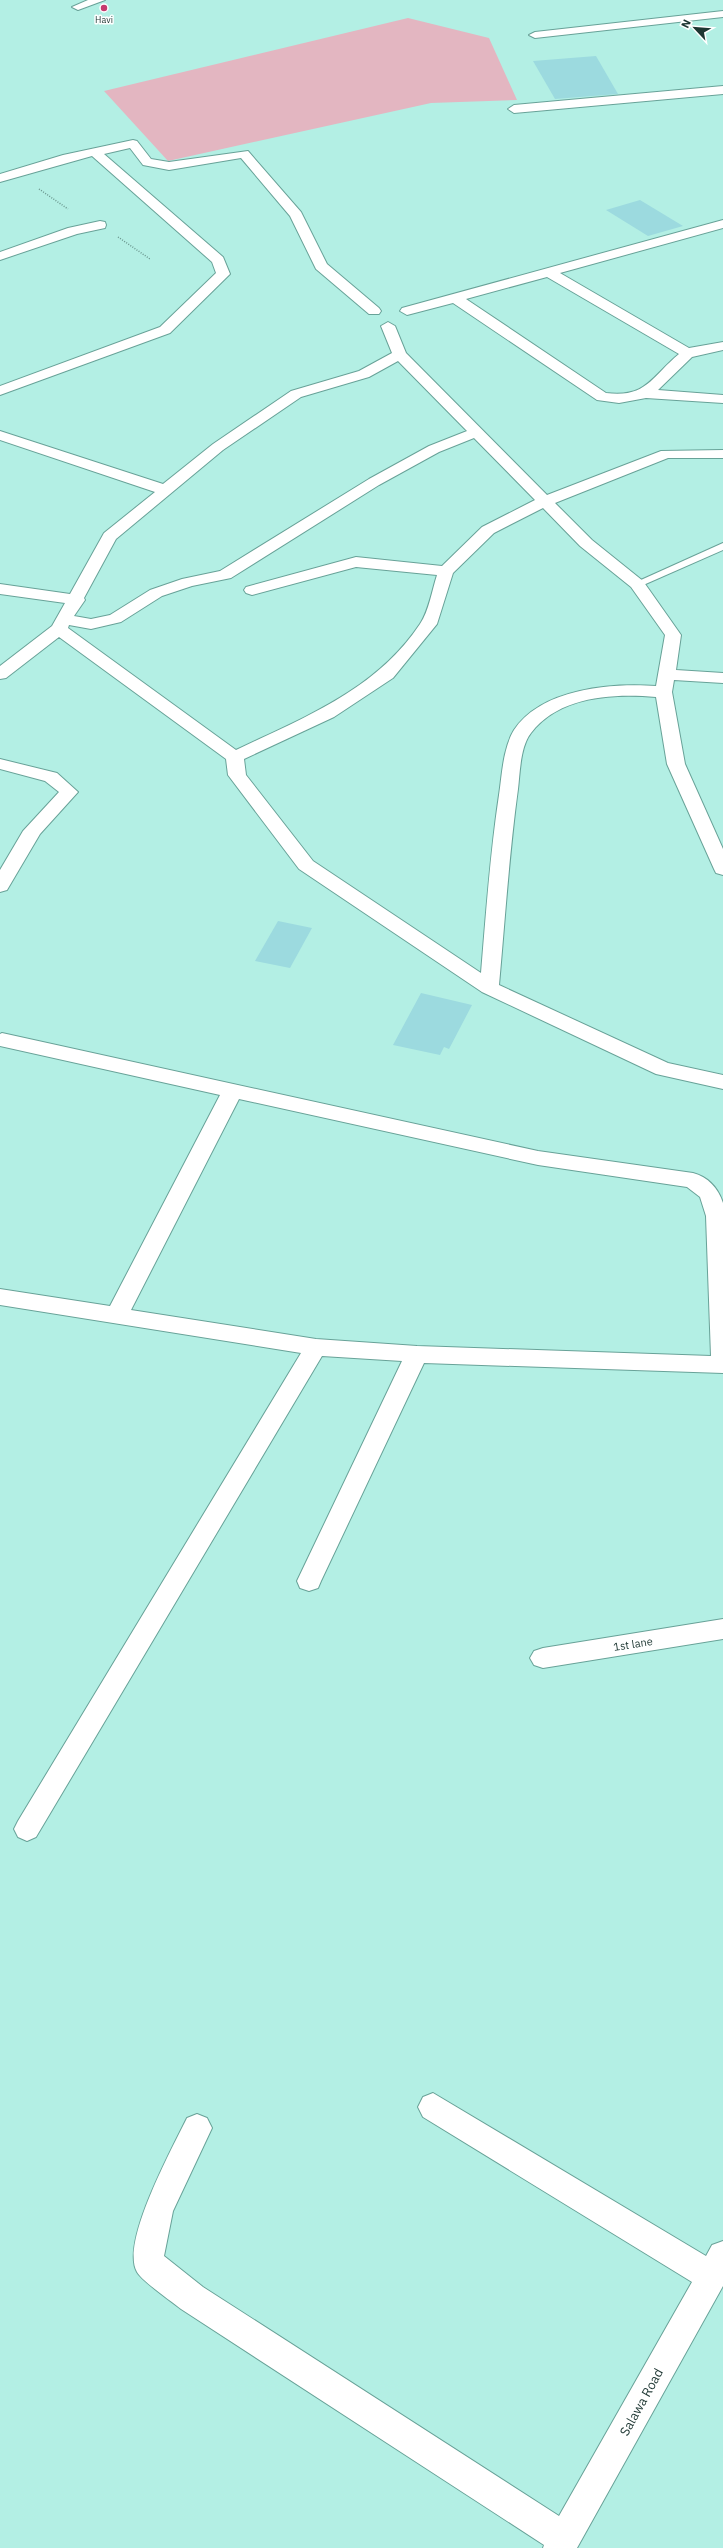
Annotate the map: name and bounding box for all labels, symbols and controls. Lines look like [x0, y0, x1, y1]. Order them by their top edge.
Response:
marker: Havi [99, 3, 109, 13]
north arrow [675, 8, 715, 48]
place label: Havi [95, 14, 113, 25]
text: N [678, 17, 694, 30]
street label: 1st lane [612, 1634, 654, 1654]
street label: Salawa Road [616, 2365, 667, 2439]

